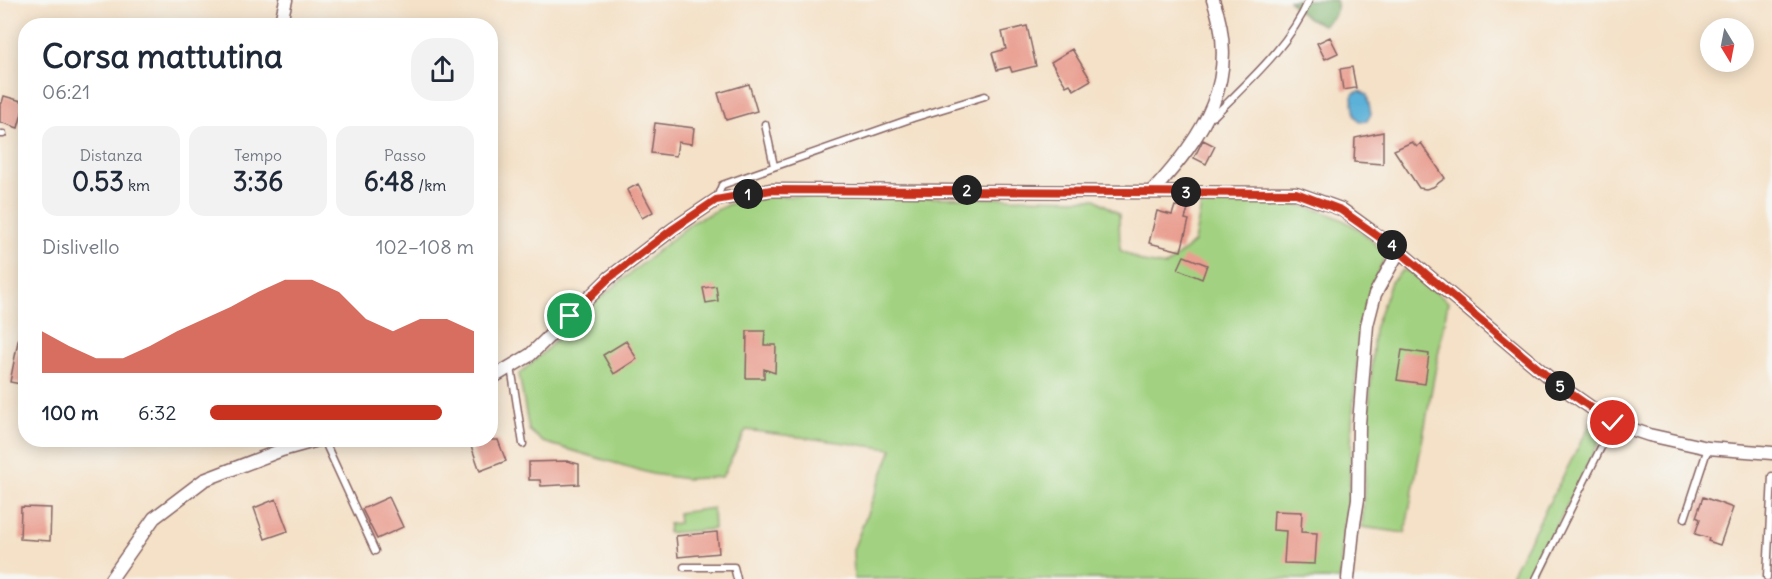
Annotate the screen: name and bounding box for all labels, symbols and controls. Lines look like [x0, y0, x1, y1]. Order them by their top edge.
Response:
north arrow [1700, 18, 1754, 72]
map controls [1700, 18, 1754, 72]
text: Corsa mattutina [42, 35, 283, 77]
button: share [411, 38, 474, 101]
text: 06:21 [42, 79, 90, 104]
text: Distanza [80, 145, 142, 165]
text: Tempo [234, 145, 282, 165]
text: Passo [384, 145, 426, 165]
text: 0.53 [72, 165, 124, 198]
text: 3:36 [233, 165, 283, 198]
text: 6:48 [364, 165, 415, 198]
text: km [124, 175, 150, 195]
text: /km [415, 175, 446, 195]
pin: 2 [952, 175, 982, 205]
pin: 3 [1171, 177, 1201, 207]
pin: 1 [733, 179, 763, 209]
text: 2 [963, 180, 971, 200]
text: 3 [1181, 182, 1191, 202]
text: 1 [745, 184, 751, 204]
pin: 4 [1377, 230, 1407, 260]
text: Dislivello [42, 234, 119, 259]
text: 102–108 m [376, 234, 474, 259]
text: 4 [1387, 235, 1397, 255]
pin [544, 290, 595, 341]
icon: arrive [553, 299, 586, 332]
pin: 5 [1545, 371, 1575, 401]
text: 5 [1555, 376, 1565, 396]
pin [1587, 397, 1638, 448]
text: 100 m [42, 400, 99, 425]
text: 6:32 [138, 400, 176, 425]
icon: check [1596, 406, 1629, 439]

